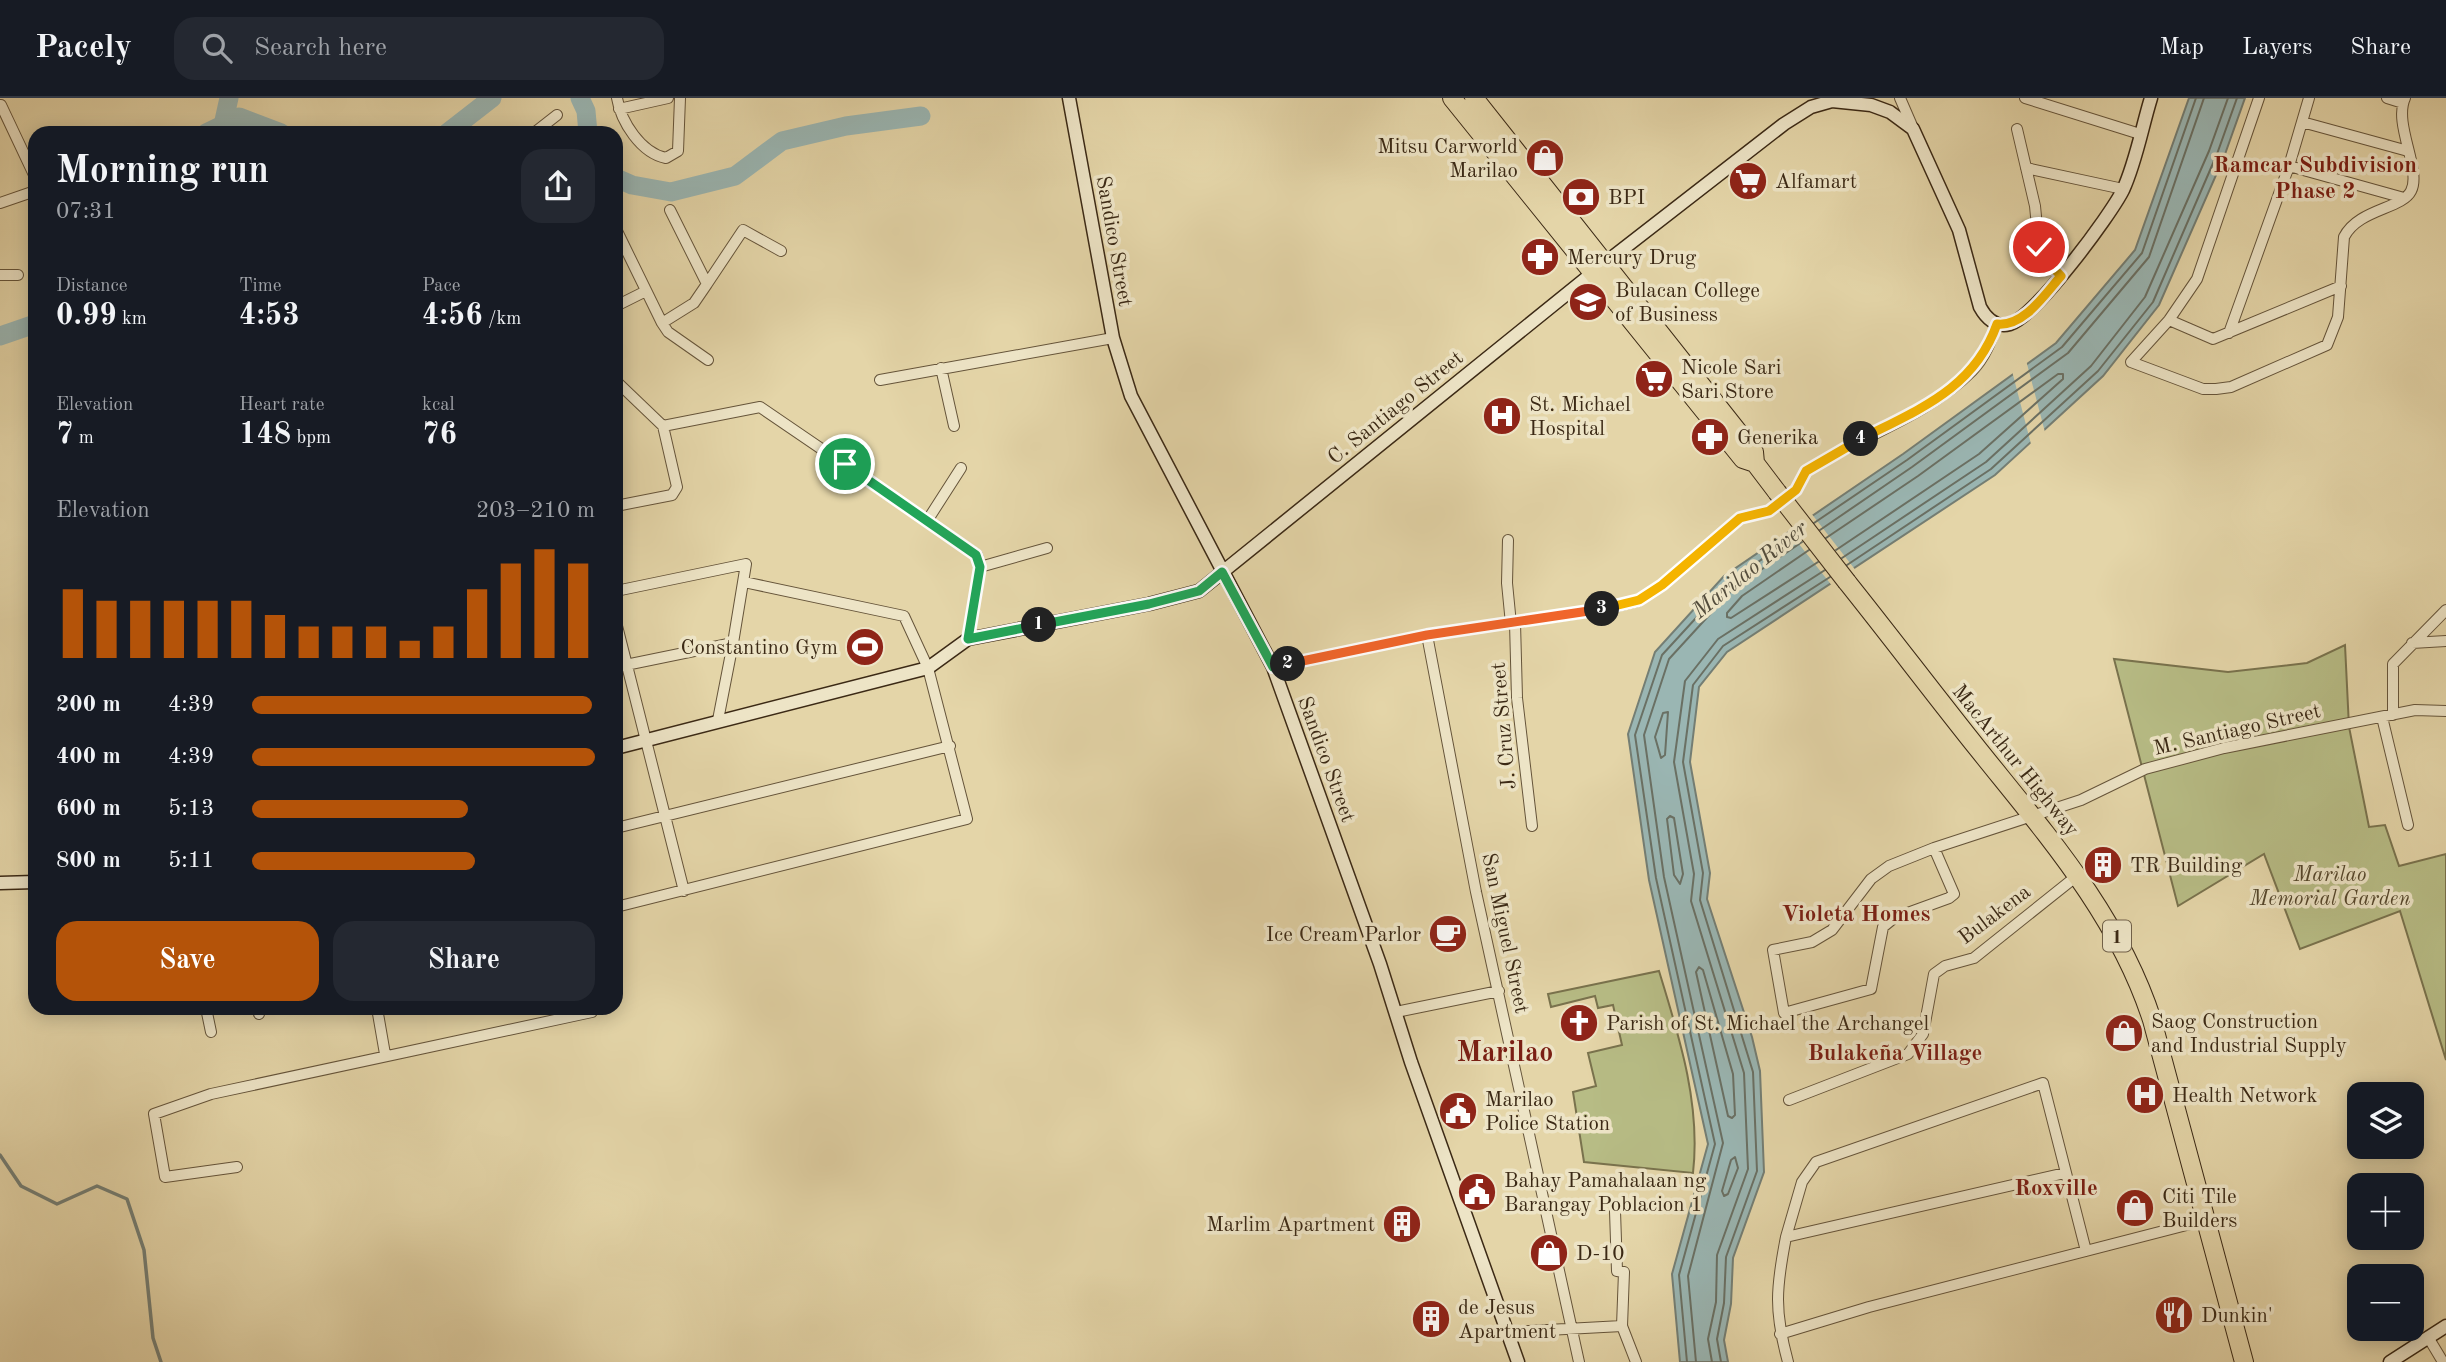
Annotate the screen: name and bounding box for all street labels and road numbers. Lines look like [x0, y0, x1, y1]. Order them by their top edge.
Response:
street label: Sandico Street [1092, 174, 1135, 308]
street label: C. Santiago Street [1324, 347, 1468, 469]
street label: J. Cruz Street [1488, 661, 1521, 790]
street label: MacArthur Highway [1948, 681, 2082, 841]
street label: Sandico Street [1293, 694, 1358, 825]
street label: M. Santiago Street [2152, 701, 2323, 760]
street label: San Miguel Street [1477, 851, 1532, 1015]
street label: Bulakena [1955, 882, 2035, 949]
road number: 1 [2103, 920, 2131, 951]

